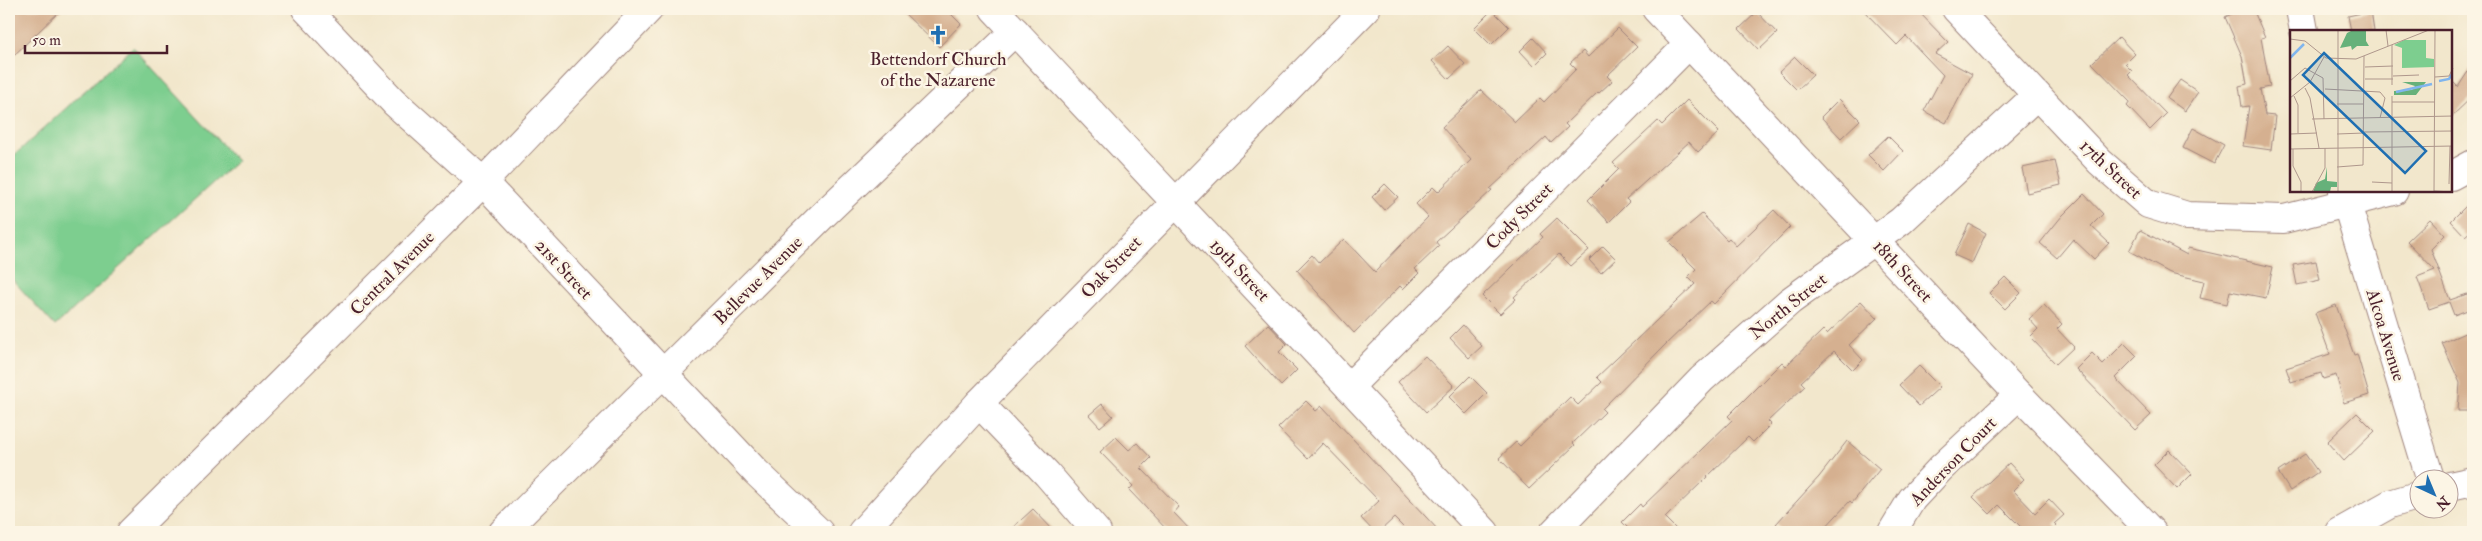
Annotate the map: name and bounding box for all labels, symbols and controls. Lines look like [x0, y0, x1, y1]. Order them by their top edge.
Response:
scale bar [25, 22, 168, 54]
church icon: Bettendorf Church of the Nazarene [927, 24, 949, 46]
inset map [2290, 30, 2452, 192]
text: 50 m [32, 31, 61, 50]
place label: Bettendorf Church of the Nazarene [870, 48, 1007, 92]
street label: 17th Street [2075, 135, 2147, 204]
street label: Cody Street [1481, 178, 1558, 255]
street label: Central Avenue [345, 226, 440, 320]
street label: Bellevue Avenue [709, 231, 808, 330]
street label: Oak Street [1076, 231, 1147, 303]
street label: 21st Street [530, 234, 598, 305]
street label: 19th Street [1205, 234, 1275, 307]
street label: 18th Street [1868, 235, 1938, 308]
street label: North Street [1745, 268, 1832, 345]
street label: Alcoa Avenue [2360, 285, 2411, 384]
street label: Anderson Court [1904, 412, 2002, 512]
north arrow [2410, 468, 2460, 518]
text: N [2432, 492, 2454, 514]

